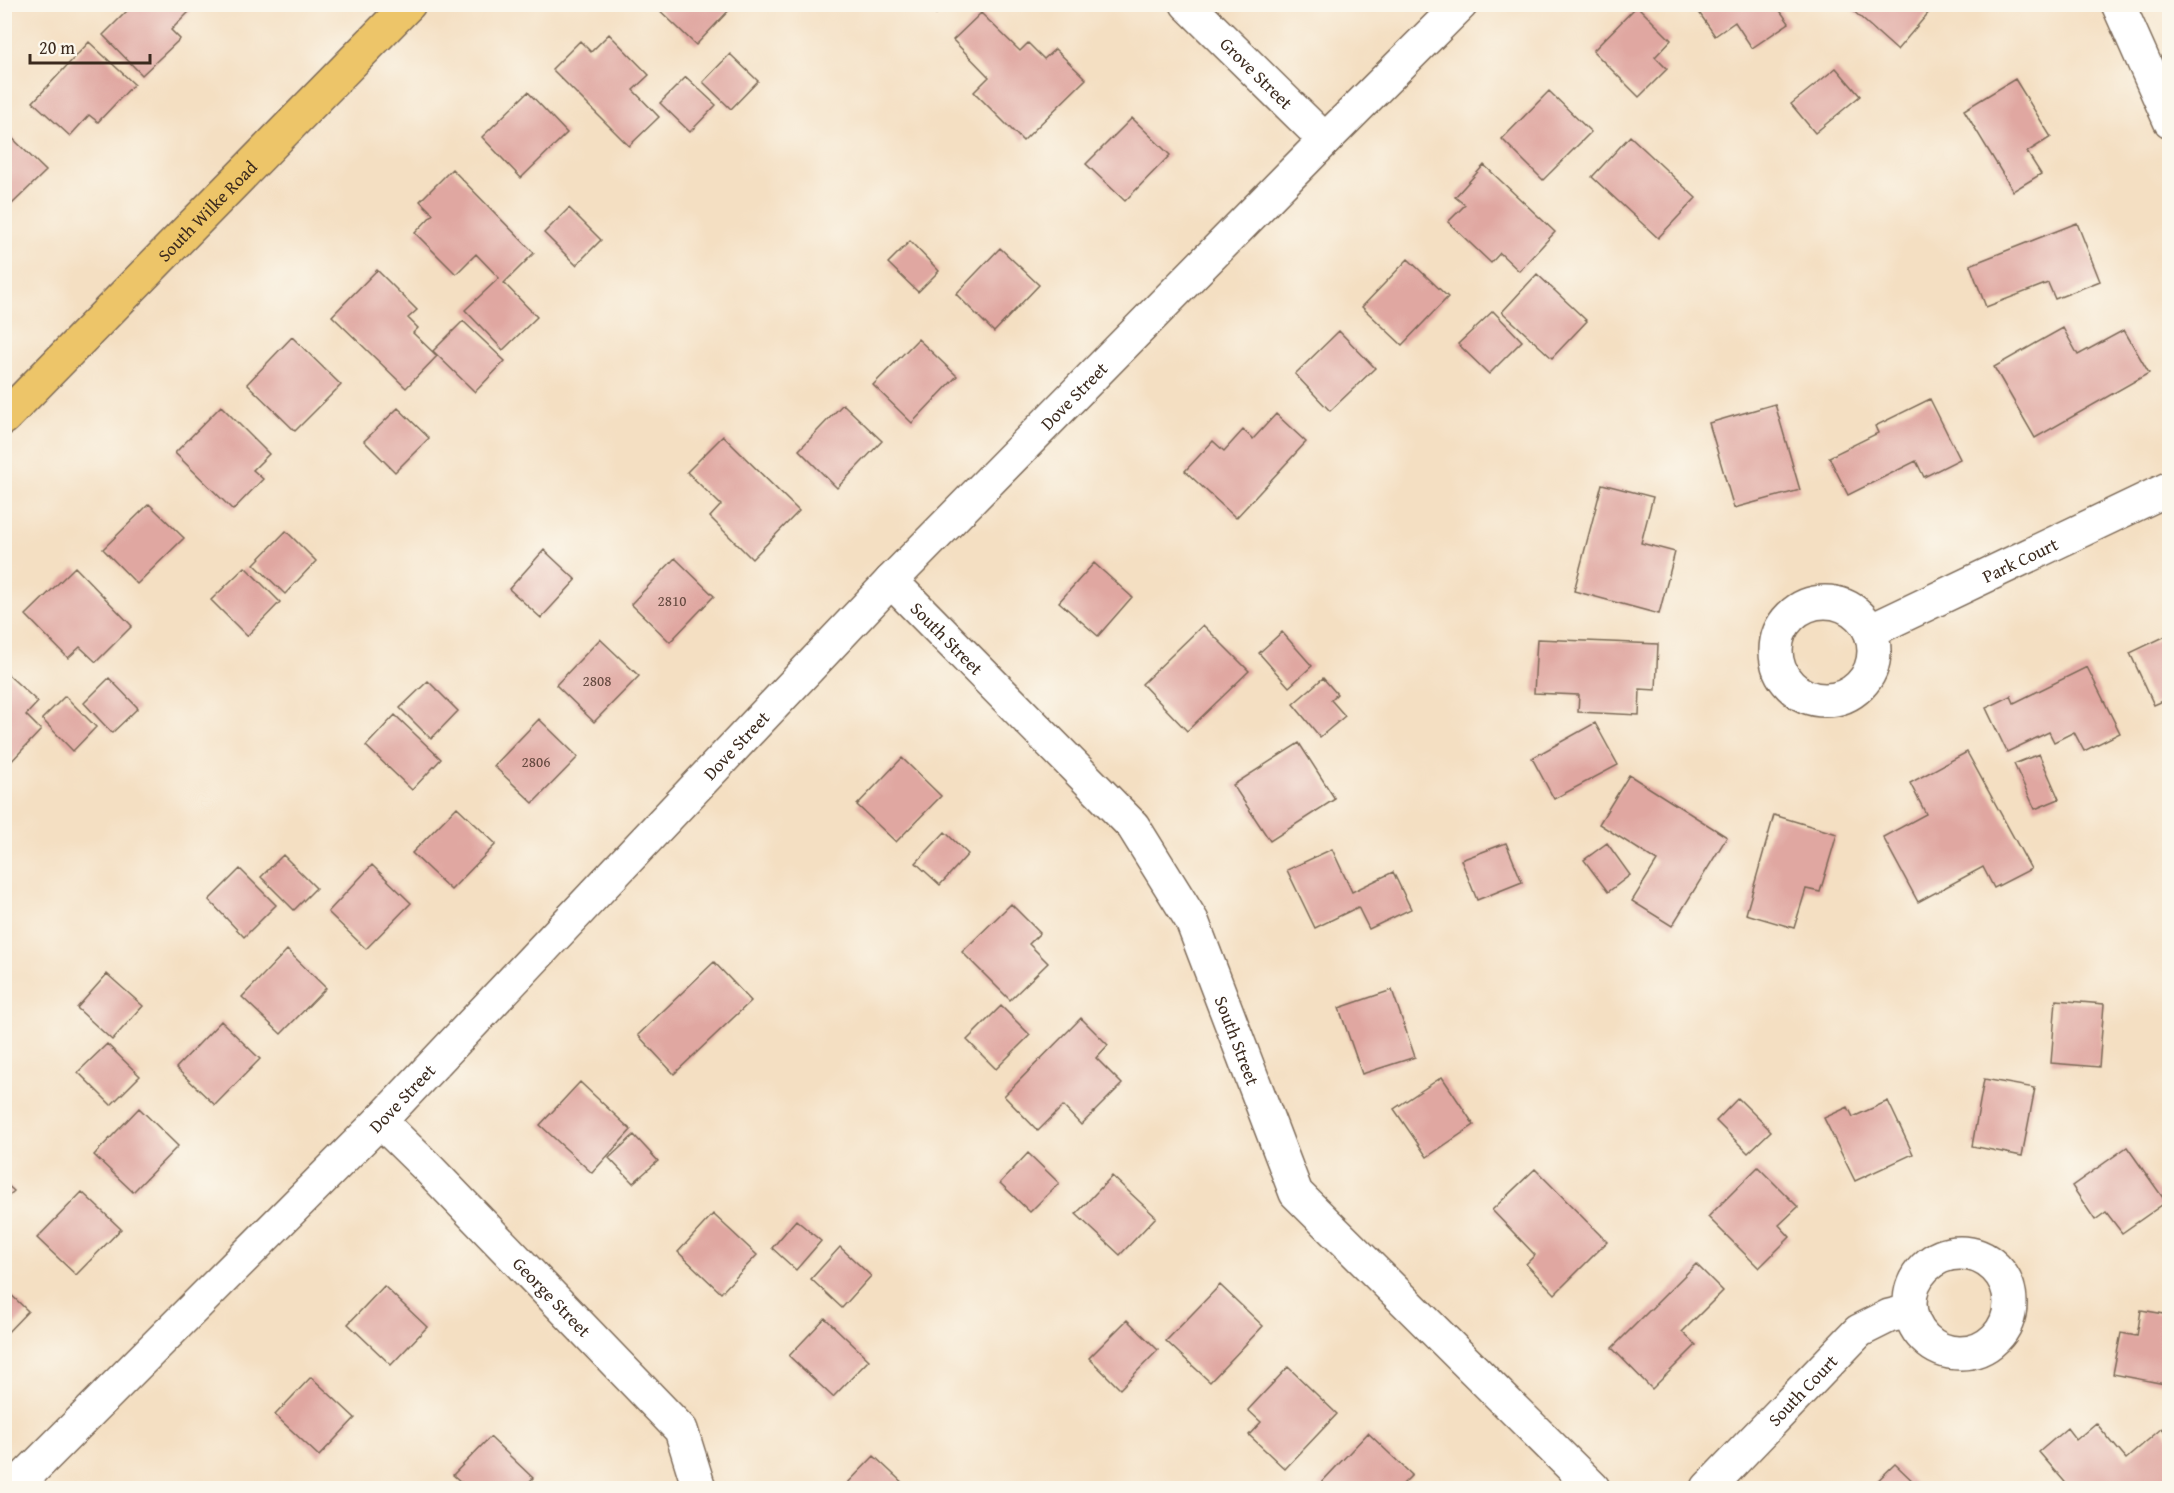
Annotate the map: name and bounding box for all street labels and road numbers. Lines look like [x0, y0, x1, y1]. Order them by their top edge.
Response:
street label: Grove Street [1214, 30, 1300, 116]
street label: South Wilke Road [151, 154, 263, 267]
street label: Dove Street [1034, 355, 1114, 436]
street label: Park Court [1977, 530, 2063, 589]
street label: South Street [905, 595, 990, 681]
street label: Dove Street [696, 704, 776, 786]
street label: South Street [1208, 992, 1267, 1090]
street label: Dove Street [362, 1057, 442, 1139]
street label: George Street [507, 1250, 598, 1343]
street label: South Court [1761, 1347, 1844, 1432]

